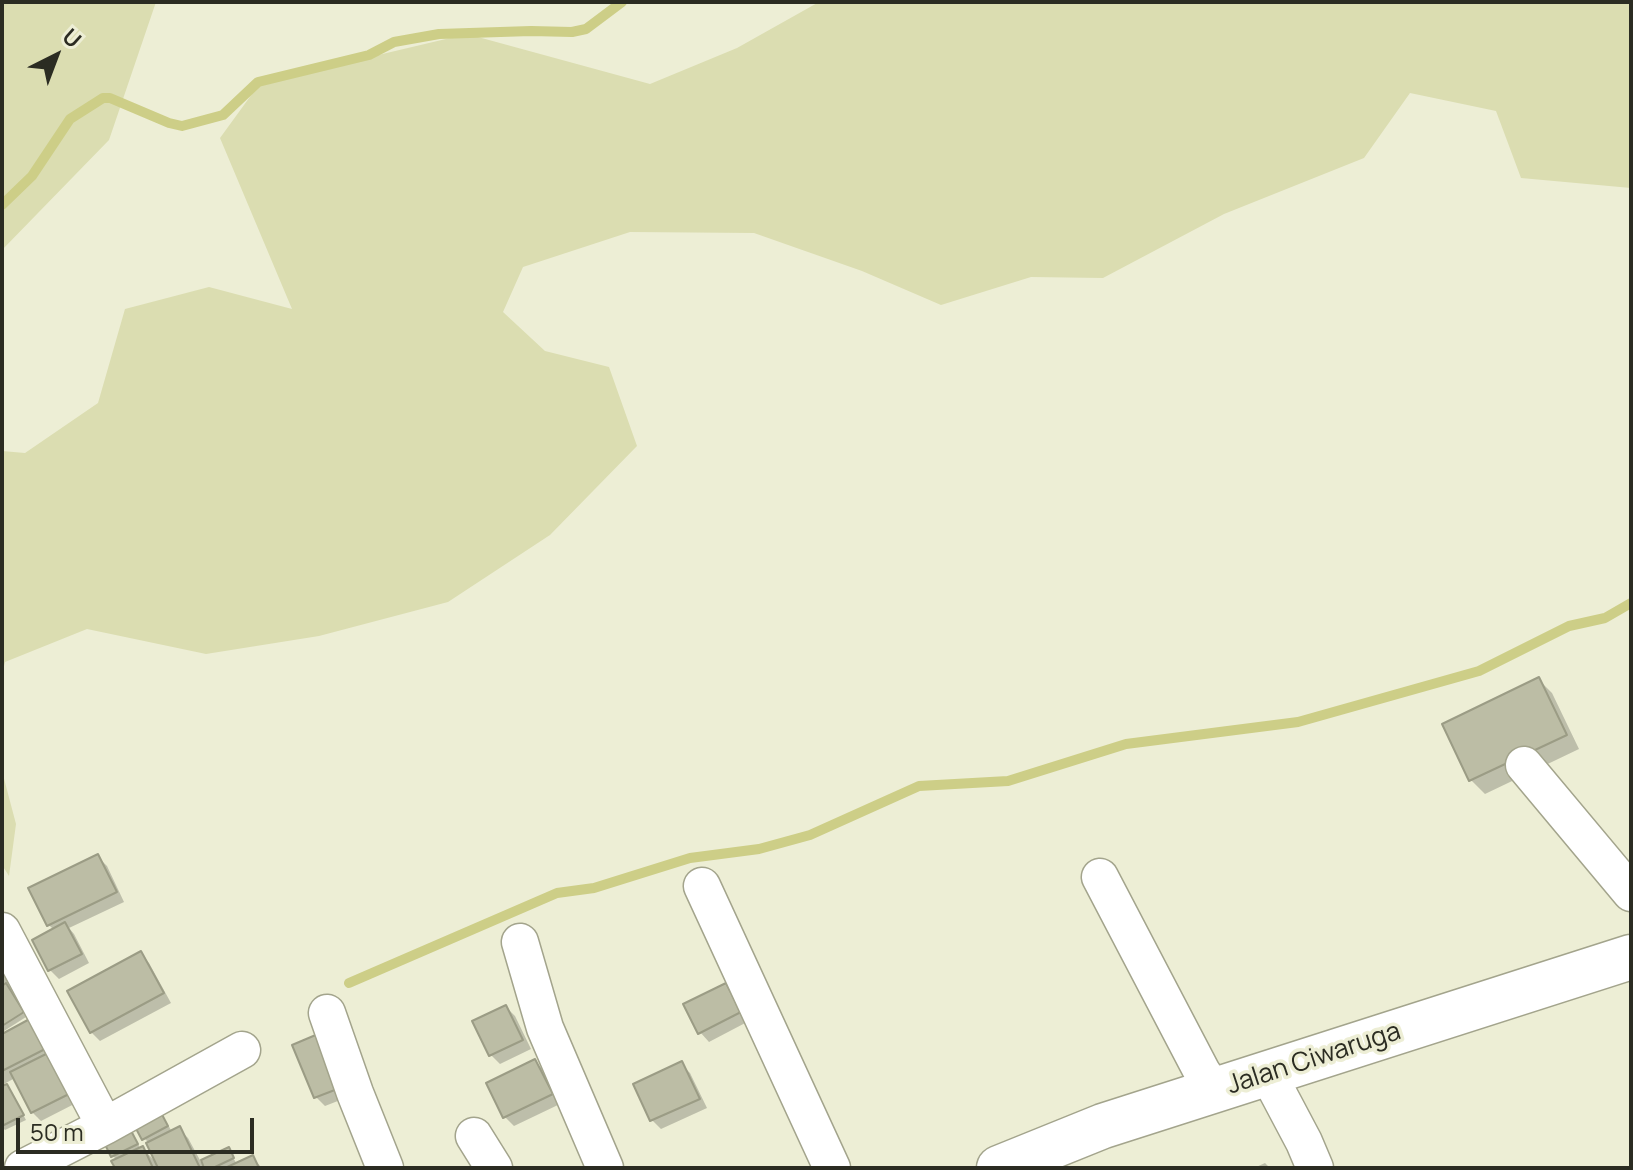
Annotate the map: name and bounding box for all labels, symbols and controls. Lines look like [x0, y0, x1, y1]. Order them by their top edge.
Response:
north arrow [16, 16, 96, 96]
text: U [56, 22, 88, 55]
street label: Jalan Ciwaruga [1223, 1016, 1405, 1102]
scale bar [20, 1102, 258, 1152]
text: 50 m [30, 1115, 84, 1148]

